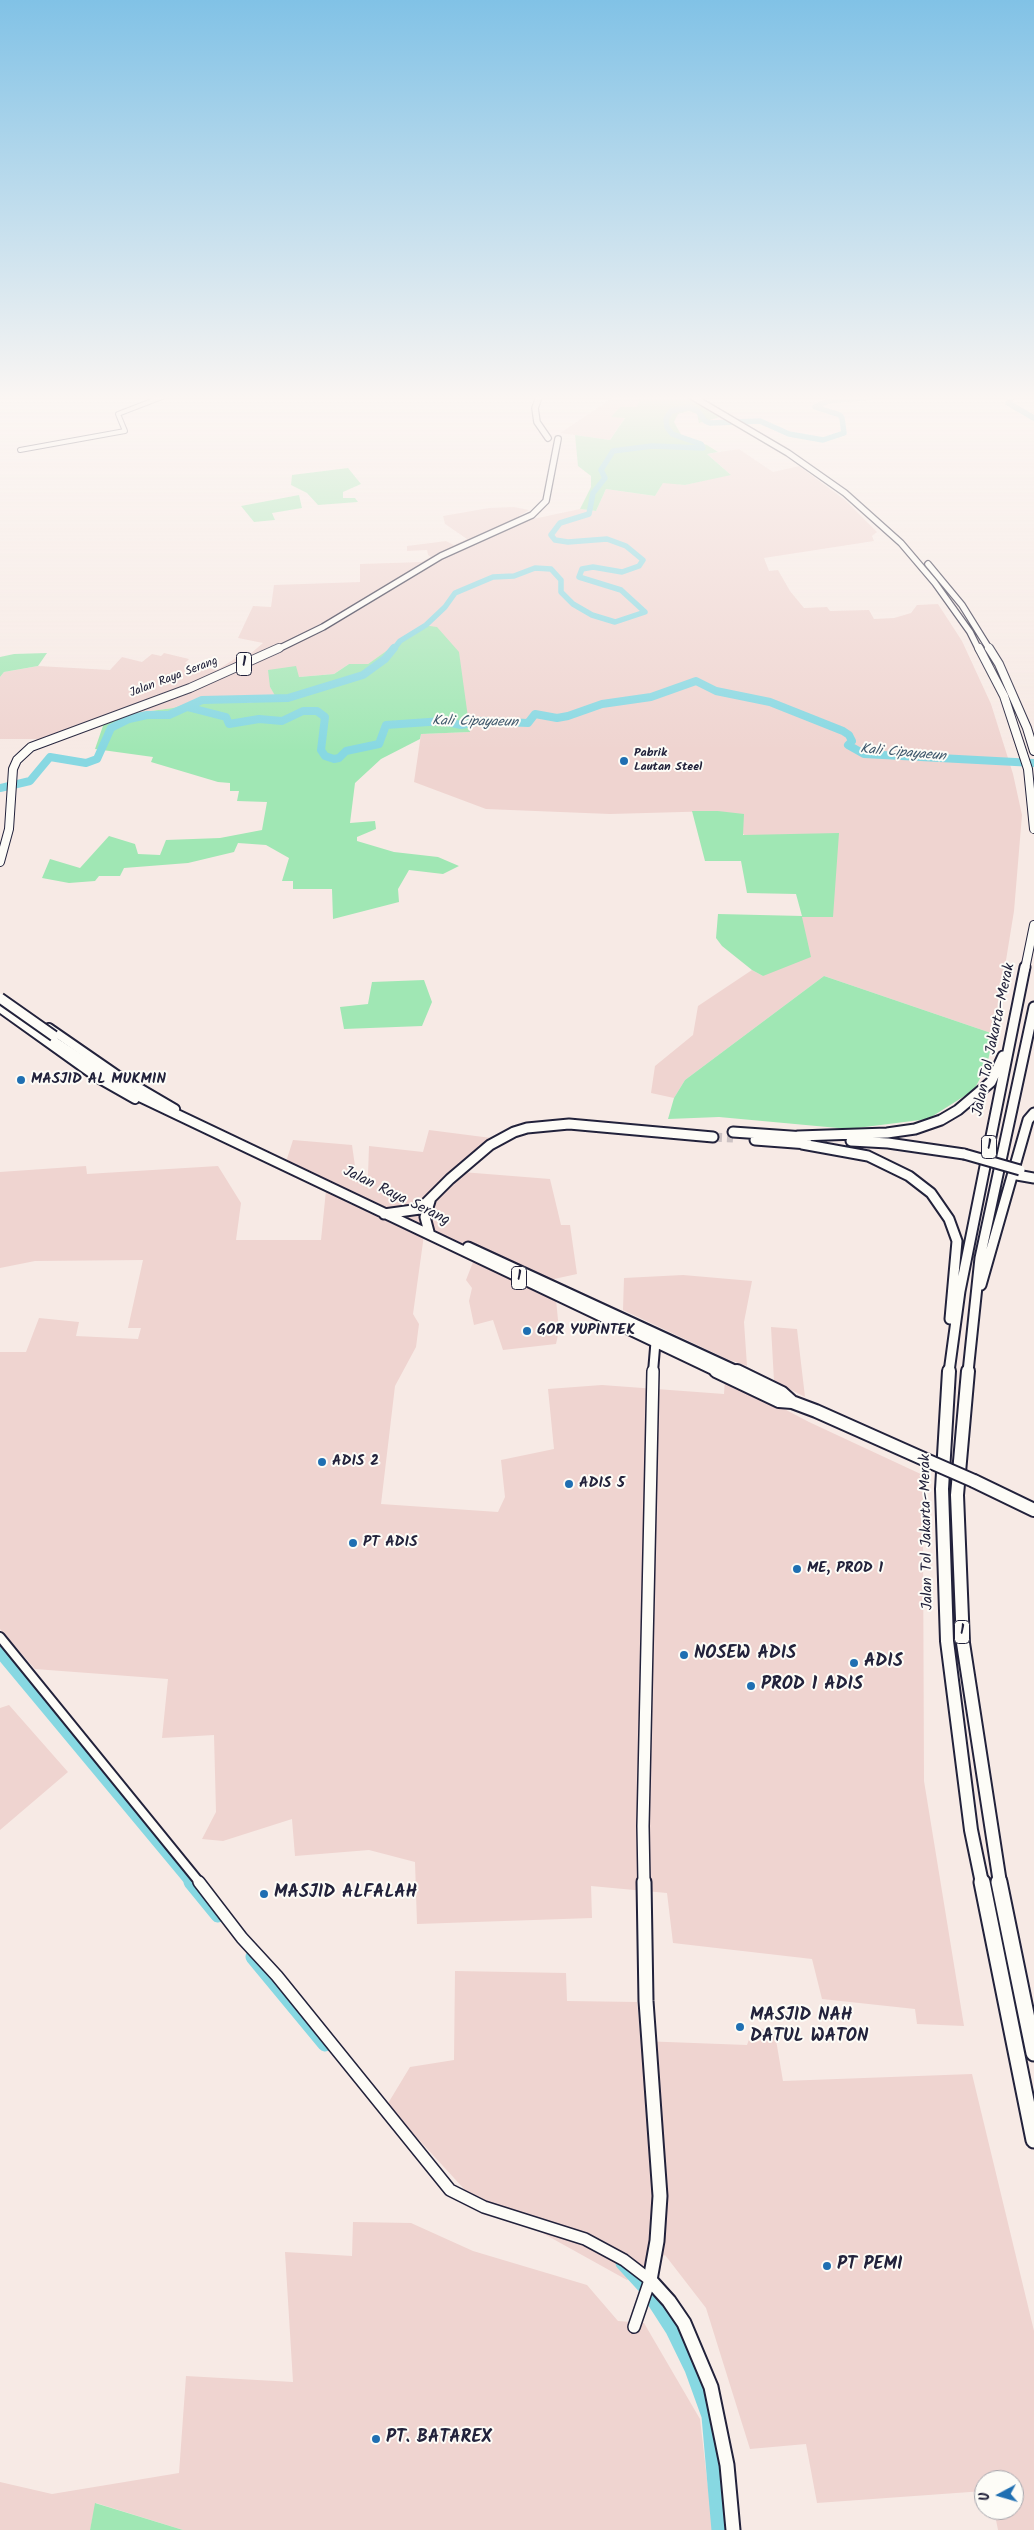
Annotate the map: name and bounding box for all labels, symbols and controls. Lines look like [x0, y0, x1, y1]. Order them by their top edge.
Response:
road number: 1 [236, 652, 252, 676]
street label: Jalan Raya Serang [128, 655, 220, 701]
water label: Kali Cipayaeun [432, 714, 518, 732]
water label: Kali Cipayaeun [860, 742, 946, 766]
place label: Pabrik Lautan Steel [634, 747, 702, 775]
marker: Pabrik Lautan Steel [618, 755, 630, 767]
street label: Jalan Tol Jakarta–Merak [970, 962, 1020, 1118]
place label: MASJID AL MUKMIN [31, 1071, 166, 1089]
marker: MASJID AL MUKMIN [15, 1074, 27, 1086]
road number: 1 [982, 1136, 996, 1158]
street label: Jalan Raya Serang [340, 1163, 452, 1231]
road number: 1 [512, 1266, 526, 1290]
place label: GOR YUPINTEK [537, 1322, 635, 1340]
marker: GOR YUPINTEK [521, 1325, 533, 1337]
place label: ADIS 2 [332, 1453, 379, 1471]
street label: Jalan Tol Jakarta–Merak [918, 1454, 938, 1610]
marker: ADIS 2 [316, 1456, 328, 1468]
place label: ADIS 5 [579, 1475, 625, 1493]
marker: ADIS 5 [563, 1478, 575, 1490]
place label: PT ADIS [363, 1534, 418, 1552]
marker: PT ADIS [347, 1537, 359, 1549]
place label: ME, PROD 1 [807, 1560, 883, 1578]
marker: ME, PROD 1 [791, 1563, 803, 1575]
road number: 1 [954, 1620, 970, 1644]
place label: NOSEW ADIS [694, 1644, 796, 1666]
marker: NOSEW ADIS [678, 1649, 690, 1661]
place label: ADIS [864, 1652, 903, 1674]
marker: ADIS [848, 1657, 860, 1669]
place label: PROD 1 ADIS [761, 1675, 863, 1697]
marker: PROD 1 ADIS [745, 1680, 757, 1692]
place label: MASJID ALFALAH [274, 1883, 417, 1905]
marker: MASJID ALFALAH [258, 1888, 270, 1900]
place label: MASJID NAH DATUL WATON [750, 2006, 868, 2048]
marker: MASJID NAH DATUL WATON [734, 2021, 746, 2033]
place label: PT PEMI [837, 2255, 903, 2277]
marker: PT PEMI [821, 2260, 833, 2272]
place label: PT. BATAREX [386, 2428, 492, 2450]
marker: PT. BATAREX [370, 2433, 382, 2445]
north arrow [974, 2470, 1024, 2520]
text: U [974, 2491, 996, 2502]

